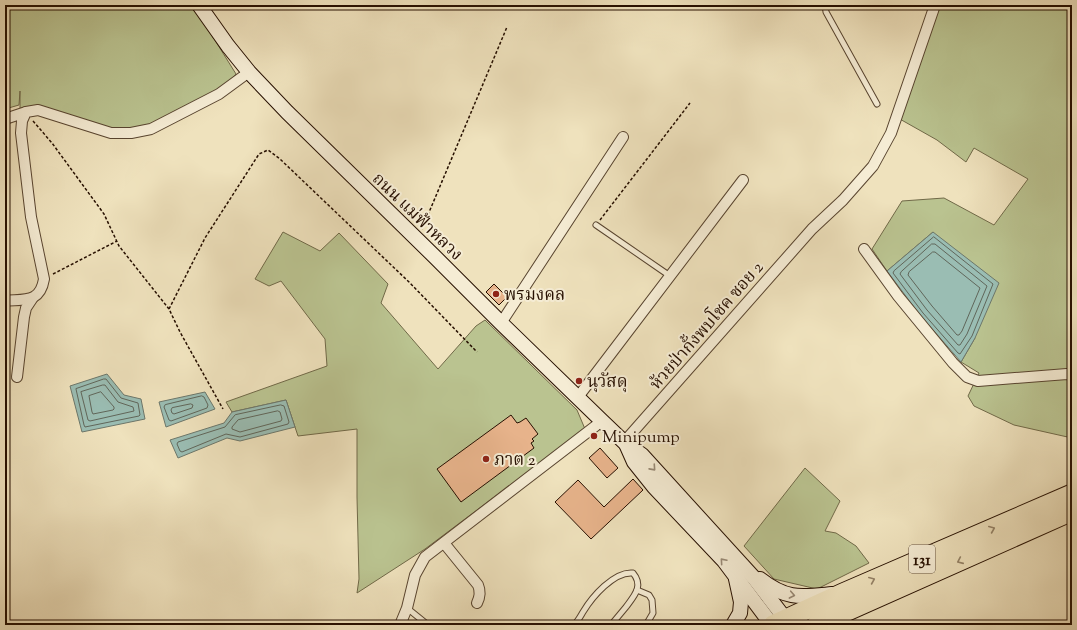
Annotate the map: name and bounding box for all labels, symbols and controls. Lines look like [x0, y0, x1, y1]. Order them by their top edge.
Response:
street label: ถนน แม่ฟ้าหลวง [366, 168, 467, 267]
street label: ห้วยป่ากั้งพบโชค ซอย 2 [643, 255, 770, 396]
place label: พรมงคล [504, 284, 565, 308]
marker: พรมงคล [491, 289, 501, 299]
place label: นุวัสดุ [587, 371, 628, 395]
marker: นุวัสดุ [574, 376, 584, 386]
place label: Minipump [602, 426, 680, 450]
marker: Minipump [589, 431, 599, 441]
place label: ภาต 2 [494, 449, 536, 473]
marker: ภาต 2 [481, 454, 491, 464]
one-way arrow [649, 463, 656, 471]
one-way arrow [987, 526, 995, 534]
road number: 131 [909, 545, 935, 573]
one-way arrow [956, 556, 963, 564]
one-way arrow [721, 558, 728, 565]
one-way arrow [869, 577, 876, 585]
one-way arrow [789, 591, 795, 599]

